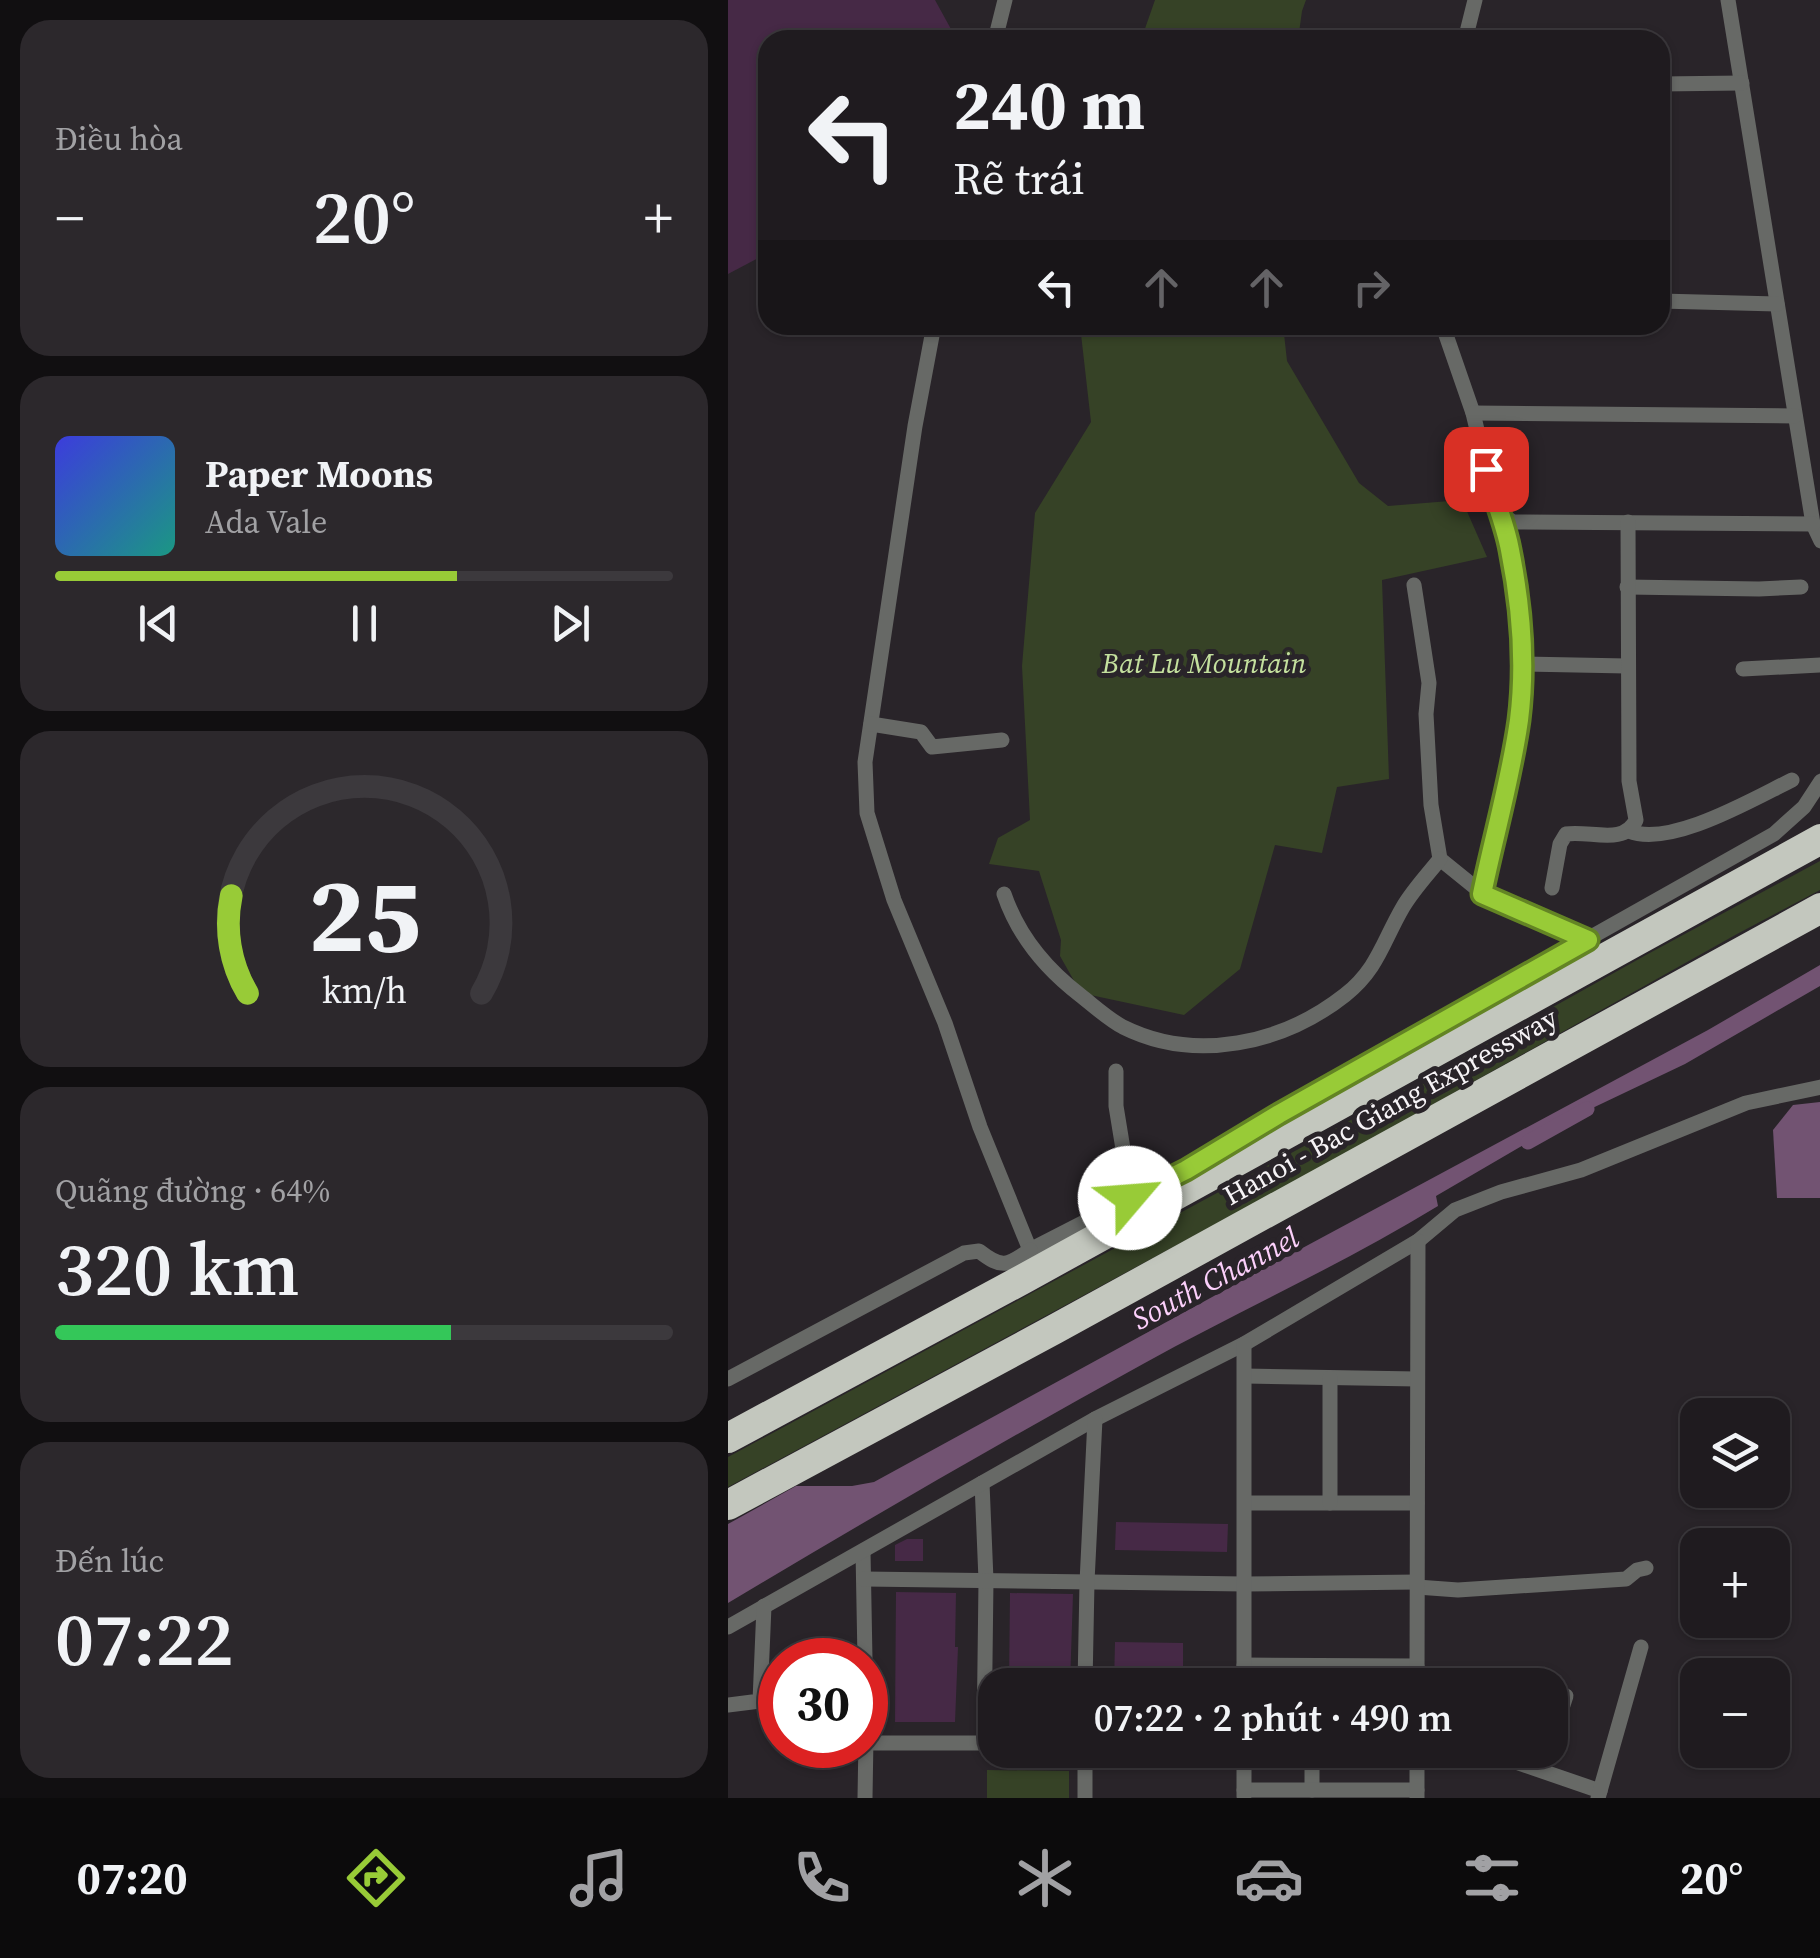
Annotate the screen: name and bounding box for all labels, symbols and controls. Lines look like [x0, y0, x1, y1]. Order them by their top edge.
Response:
text: 240 m [953, 56, 1145, 152]
icon: left [788, 70, 918, 200]
text: Điều hòa [55, 117, 183, 161]
text: Rẽ trái [953, 147, 1085, 209]
text: 20° [313, 165, 415, 268]
text: − [55, 180, 84, 255]
text: + [644, 180, 673, 255]
icon: left [1029, 260, 1084, 315]
icon: ahead [1134, 260, 1189, 315]
icon: ahead [1239, 260, 1294, 315]
icon: right [1344, 260, 1399, 315]
pin [1444, 427, 1529, 512]
icon: arrive [1459, 442, 1514, 497]
text: Paper Moons [205, 448, 433, 500]
text: Ada Vale [205, 500, 327, 544]
icon: previous [131, 596, 186, 651]
icon: pause [337, 596, 392, 651]
icon: next [543, 596, 598, 651]
park label: Bat Lu Mountain [1101, 644, 1306, 682]
text: 25 [308, 843, 420, 986]
text: km/h [321, 966, 407, 1015]
street label: Hanoi - Bac Giang Expressway [1216, 998, 1564, 1214]
position arrow [1078, 1146, 1182, 1250]
text: Quãng đường · 64% [55, 1169, 331, 1213]
text: 320 km [55, 1217, 299, 1320]
water label: South Channel [1124, 1217, 1306, 1339]
map controls [1680, 1398, 1790, 1768]
button: layers [1680, 1398, 1790, 1508]
button: + [1680, 1528, 1790, 1638]
text: Đến lúc [55, 1539, 164, 1583]
text: 07:22 [55, 1587, 234, 1690]
speed limit sign: 30 [758, 1638, 888, 1768]
button: − [1680, 1658, 1790, 1768]
text: 07:22 · 2 phút · 490 m [1094, 1692, 1452, 1744]
icon: directions [341, 1843, 411, 1913]
icon: music [564, 1843, 634, 1913]
icon: phone [787, 1843, 857, 1913]
icon: climate [1010, 1843, 1080, 1913]
icon: car [1234, 1843, 1304, 1913]
icon: filters [1457, 1843, 1527, 1913]
text: 07:20 [77, 1847, 188, 1909]
text: 20° [1680, 1847, 1743, 1909]

